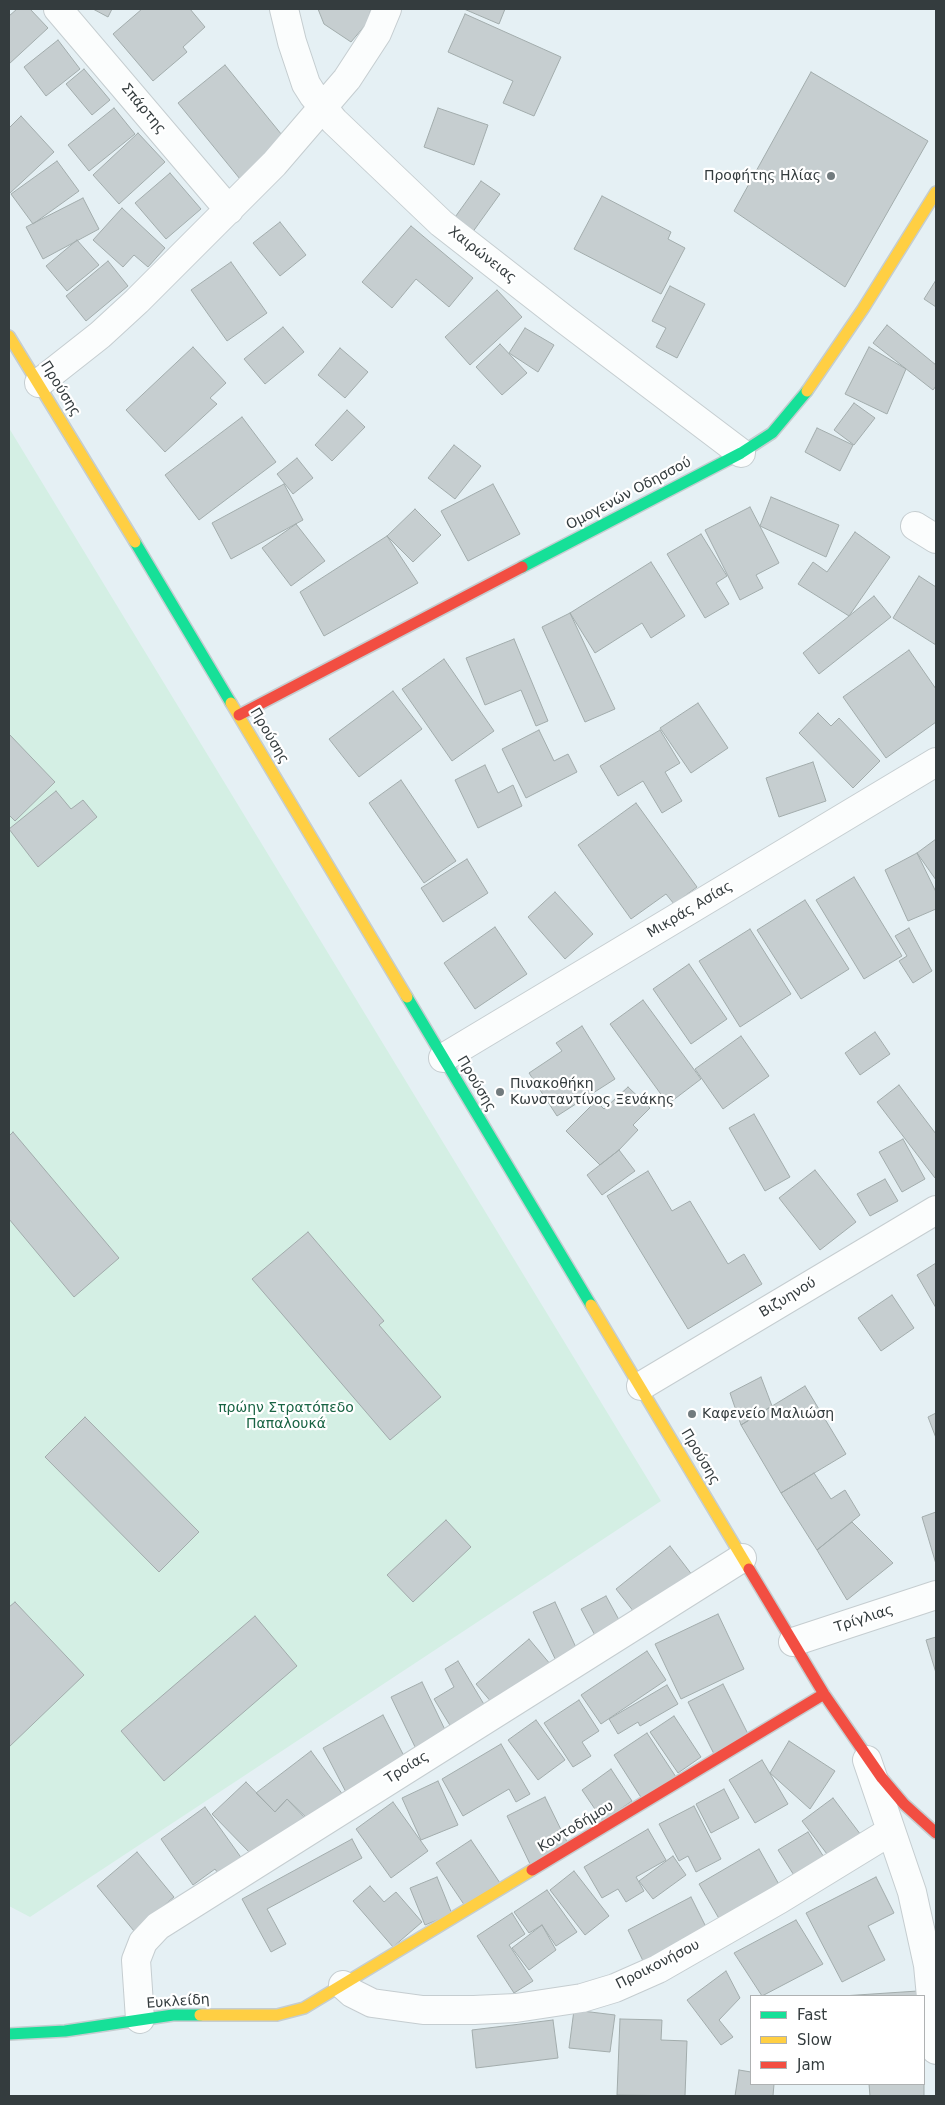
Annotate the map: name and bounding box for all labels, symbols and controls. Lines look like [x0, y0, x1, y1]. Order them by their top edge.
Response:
street label: Σπάρτης [117, 80, 169, 138]
place label: Προφήτης Ηλίας [704, 168, 821, 184]
marker: Προφήτης Ηλίας [825, 170, 837, 182]
street label: Χαιρώνειας [445, 223, 519, 287]
street label: Προύσης [36, 358, 84, 420]
street label: Ομογενών Οδησσού [564, 454, 694, 534]
street label: Προύσης [246, 705, 292, 767]
street label: Μικράς Ασίας [644, 878, 736, 942]
street label: Προύσης [453, 1053, 499, 1115]
place label: Πινακοθήκη Κωνσταντίνος Ξενάκης [510, 1076, 674, 1108]
marker: Πινακοθήκη Κωνσταντίνος Ξενάκης [494, 1086, 506, 1098]
street label: Βιζυηνού [756, 1274, 820, 1322]
park label: πρώην Στρατόπεδο Παπαλουκά [218, 1400, 354, 1432]
place label: Καφενείο Μαλιώση [702, 1406, 834, 1422]
marker: Καφενείο Μαλιώση [686, 1408, 698, 1420]
street label: Προύσης [677, 1426, 723, 1488]
street label: Τρίγλιας [832, 1602, 896, 1636]
street label: Τροίας [382, 1748, 432, 1788]
street label: Κοντοδήμου [535, 1798, 617, 1856]
street label: Προικονήσου [613, 1937, 703, 1993]
street label: Ευκλείδη [146, 1991, 210, 2013]
legend [750, 1995, 925, 2085]
text: Fast [797, 2006, 827, 2024]
text: Slow [797, 2031, 832, 2049]
text: Jam [797, 2056, 825, 2074]

